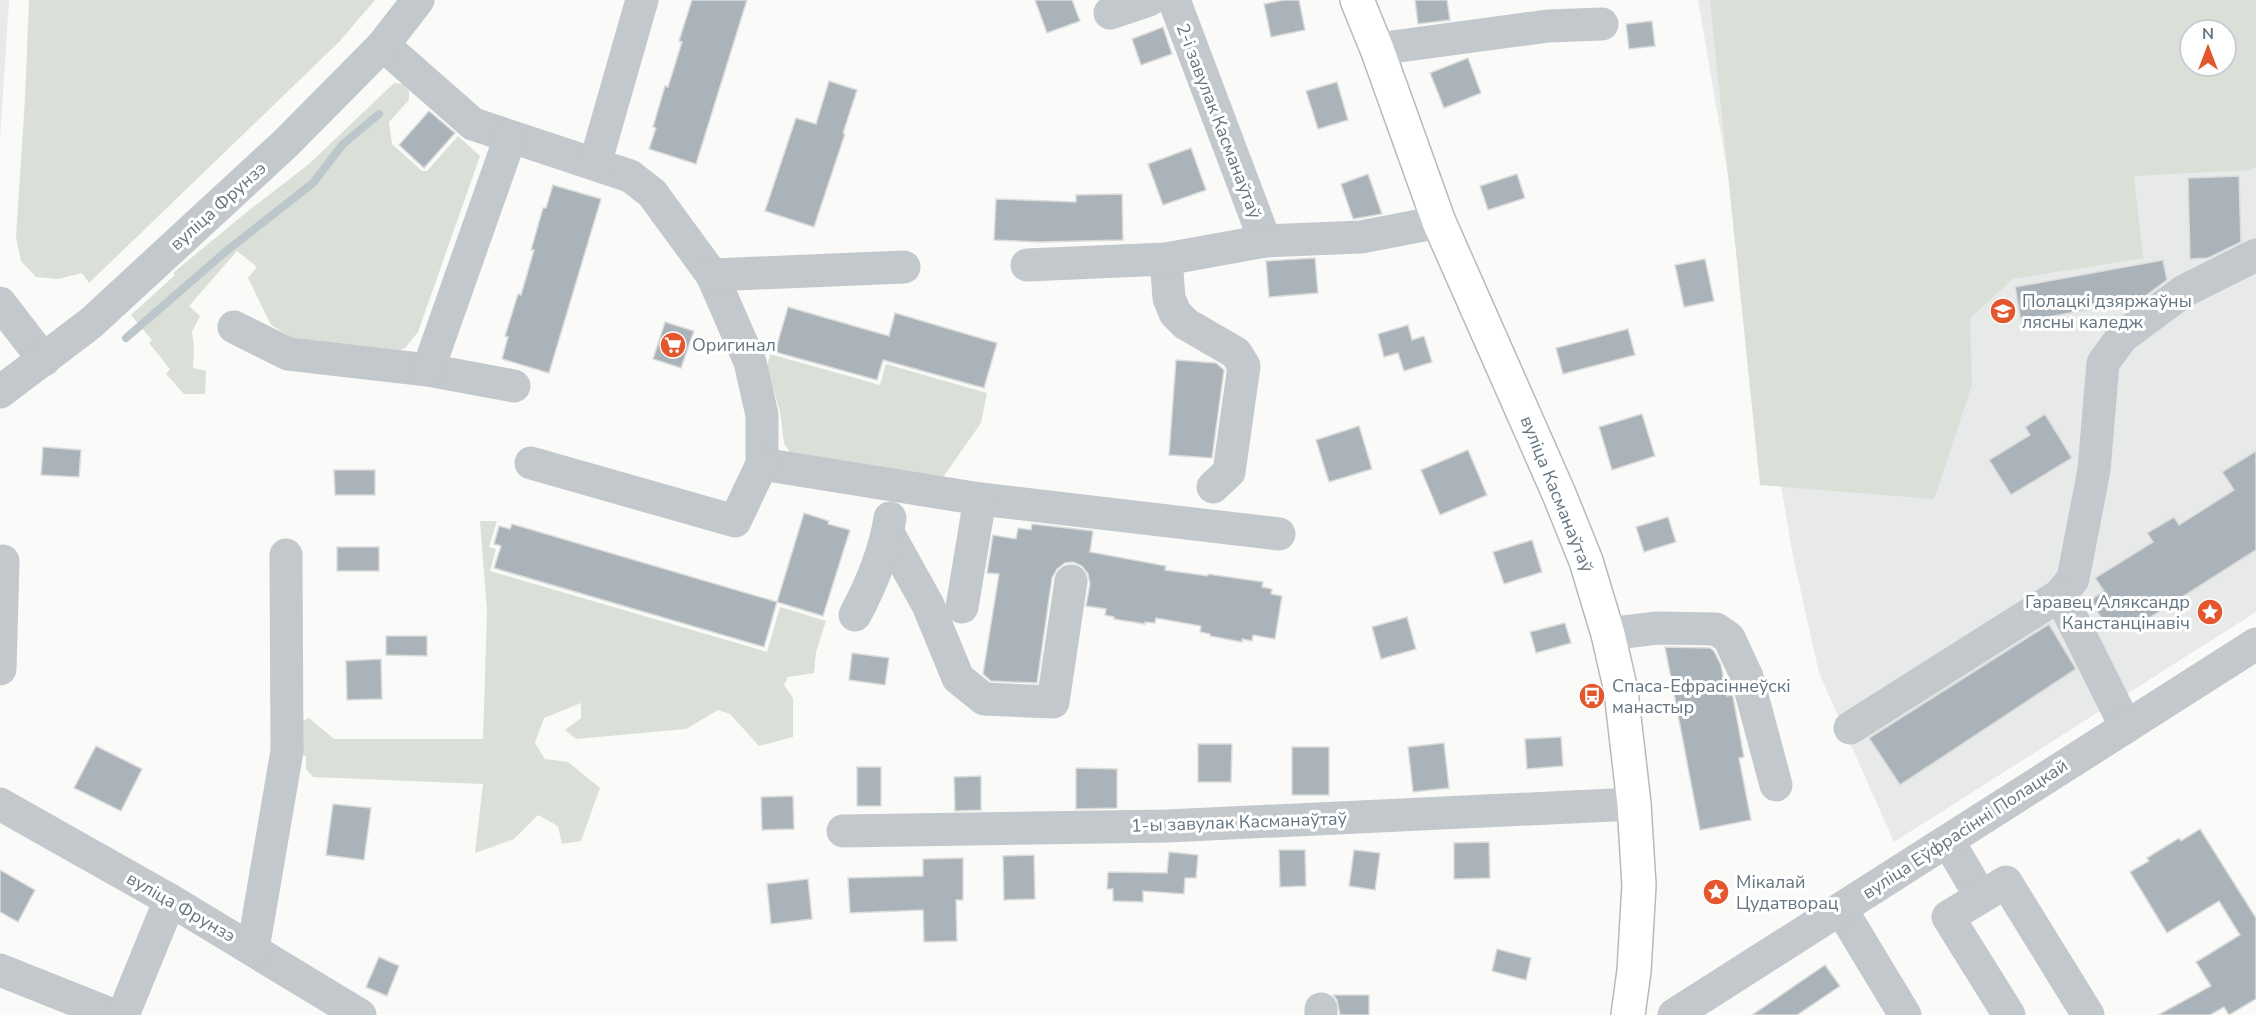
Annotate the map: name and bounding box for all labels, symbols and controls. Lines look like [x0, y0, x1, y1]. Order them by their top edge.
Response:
north arrow [2178, 18, 2238, 78]
street label: 2-і завулак Касманаўтаў [1171, 20, 1268, 223]
text: N [2202, 23, 2214, 45]
street label: вуліца Фрунзэ [165, 156, 271, 256]
place label: Полацкі дзяржаўны лясны каледж [2022, 289, 2192, 334]
school or university icon: Полацкі дзяржаўны лясны каледж [1988, 296, 2018, 326]
supermarket icon: Оригинал [658, 330, 688, 360]
place label: Оригинал [692, 333, 776, 357]
street label: вуліца Касманаўтаў [1515, 412, 1600, 576]
place label: Гаравец Аляксандр Канстанцінавіч [2025, 590, 2190, 635]
place icon: Гаравец Аляксандр Канстанцінавіч [2195, 597, 2225, 627]
place label: Спаса-Ефрасіннеўскі манастыр [1612, 674, 1791, 719]
bus stop icon: Спаса-Ефрасіннеўскі манастыр [1577, 681, 1607, 711]
street label: вуліца Еўфрасінні Полацкай [1858, 754, 2072, 904]
street label: 1-ы завулак Касманаўтаў [1131, 806, 1348, 838]
street label: вуліца Фрунзэ [122, 866, 240, 948]
place label: Мікалай Цудатворац [1736, 870, 1839, 915]
place icon: Мікалай Цудатворац [1701, 877, 1731, 907]

